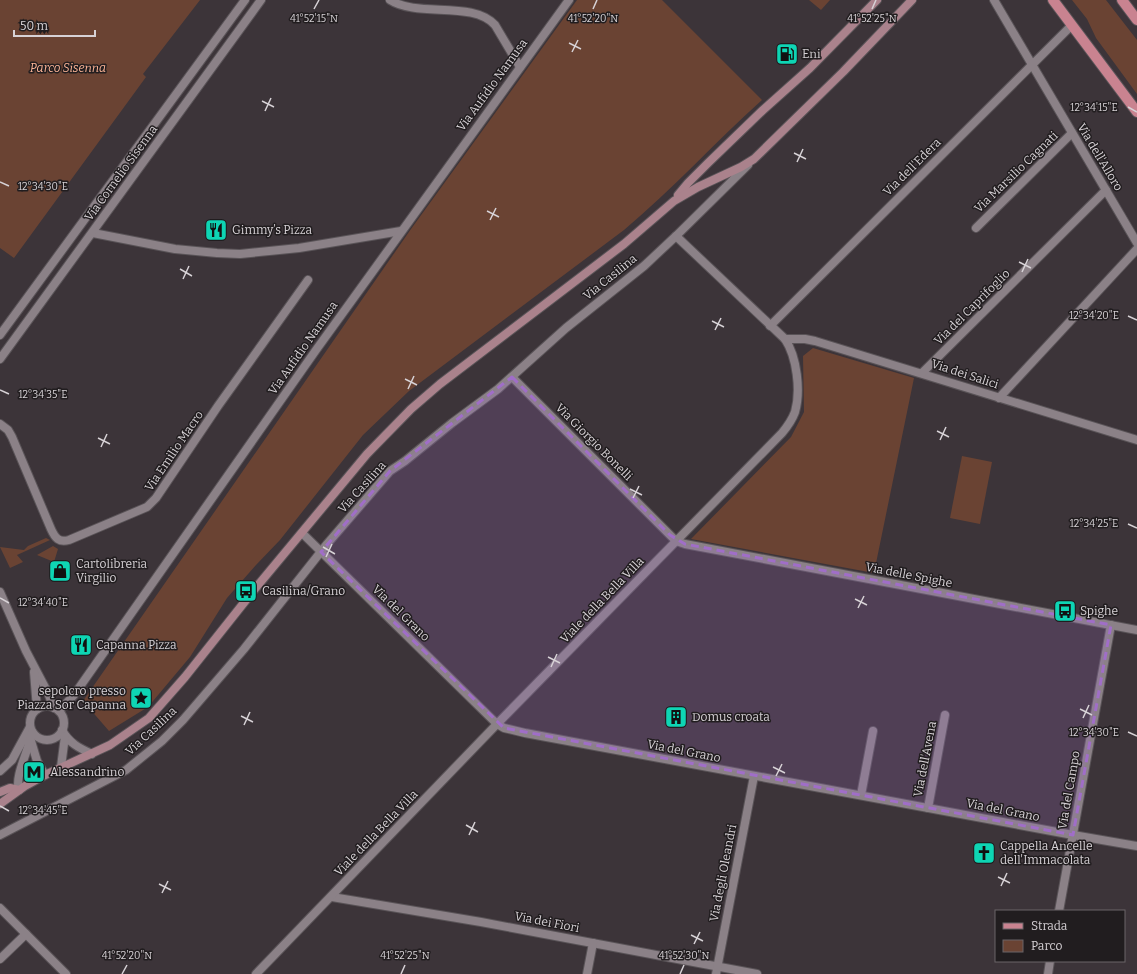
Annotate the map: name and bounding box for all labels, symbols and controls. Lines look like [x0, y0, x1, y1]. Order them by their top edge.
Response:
scale bar [14, 12, 95, 38]
text: 41°52'15"N [290, 13, 338, 25]
text: 41°52'20"N [568, 13, 618, 25]
text: 41°52'25"N [847, 13, 897, 25]
text: 50 m [20, 19, 49, 33]
street label: Via Aufidio Namusa [454, 36, 530, 134]
fuel station icon: Eni [774, 41, 800, 67]
place label: Eni [802, 47, 821, 61]
park label: Parco Sisenna [30, 61, 106, 75]
text: 12°34'15"E [1070, 102, 1118, 114]
street label: Via dell'Alloro [1074, 121, 1126, 193]
street label: Via Cornelio Sisenna [82, 122, 161, 223]
street label: Via Marsilio Cagnati [971, 128, 1061, 215]
street label: Via dell'Edera [880, 135, 944, 199]
text: 12°34'30"E [18, 181, 68, 193]
restaurant icon: Gimmy’s Pizza [203, 217, 229, 243]
place label: Gimmy’s Pizza [232, 223, 312, 237]
street label: Via Casilina [580, 251, 640, 303]
street label: Via del Caprifoglio [931, 266, 1013, 348]
street label: Via Aufidio Namusa [266, 298, 341, 397]
text: 12°34'20"E [1069, 310, 1119, 322]
street label: Via dei Salici [930, 357, 1001, 392]
text: 12°34'35"E [19, 389, 67, 401]
street label: Via Giorgio Bonelli [553, 401, 636, 484]
street label: Via Emilio Macro [142, 408, 206, 494]
street label: Via Casilina [335, 458, 389, 516]
text: 12°34'25"E [1070, 518, 1118, 530]
street label: Viale della Bella Villa [557, 554, 647, 646]
place label: Cartolibreria Virgilio [76, 557, 148, 585]
shop icon: Cartolibreria Virgilio [47, 558, 73, 584]
street label: Via delle Spighe [865, 560, 953, 590]
bus stop icon: Casilina/Grano [233, 578, 259, 604]
street label: Via del Grano [369, 582, 433, 644]
place label: Casilina/Grano [262, 584, 345, 598]
text: 12°34'40"E [18, 597, 68, 609]
bus stop icon: Spighe [1052, 598, 1078, 624]
place label: Spighe [1080, 604, 1118, 618]
restaurant icon: Capanna Pizza [68, 632, 94, 658]
place label: Capanna Pizza [96, 638, 177, 652]
place label: sepolcro presso Piazza Sor Capanna [17, 684, 126, 712]
place icon: sepolcro presso Piazza Sor Capanna [128, 685, 154, 711]
street label: Via Casilina [123, 704, 180, 758]
building icon: Domus croata [663, 704, 689, 730]
place label: Domus croata [692, 710, 770, 724]
street label: Via dell'Avena [911, 719, 939, 798]
text: 12°34'30"E [1069, 727, 1119, 739]
street label: Via del Grano [646, 737, 722, 765]
street label: Via del Campo [1055, 750, 1083, 830]
metro station icon: Alessandrino [21, 759, 47, 785]
place label: Alessandrino [50, 765, 124, 779]
street label: Viale della Bella Villa [331, 787, 421, 879]
street label: Via del Grano [965, 796, 1041, 824]
text: 12°34'45"E [18, 805, 68, 817]
street label: Via degli Oleandri [707, 823, 739, 923]
place label: Cappella Ancelle dell'Immacolata [1000, 839, 1092, 867]
church icon: Cappella Ancelle dell'Immacolata [971, 840, 997, 866]
street label: Via dei Fiori [513, 909, 581, 935]
legend [995, 910, 1125, 962]
text: Strada [1031, 919, 1068, 933]
text: Parco [1031, 939, 1062, 953]
text: 41°52'20"N [102, 950, 152, 962]
text: 41°52'25"N [380, 950, 430, 962]
text: 41°52'30"N [659, 950, 709, 962]

